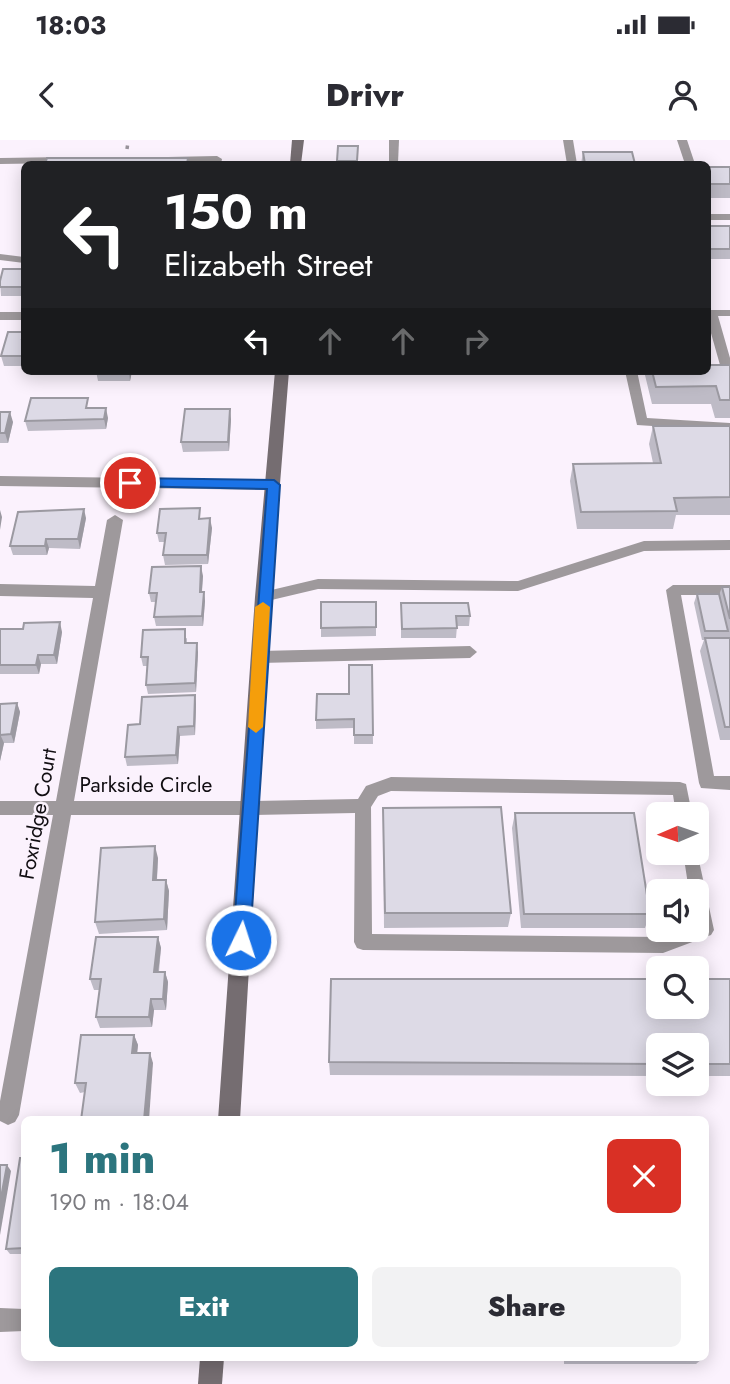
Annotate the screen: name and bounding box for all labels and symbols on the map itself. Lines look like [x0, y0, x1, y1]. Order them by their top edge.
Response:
pin [100, 453, 160, 513]
street label: Foxridge Court [12, 746, 64, 882]
street label: Parkside Circle [80, 770, 213, 800]
north arrow [646, 802, 709, 864]
position arrow [204, 903, 278, 977]

